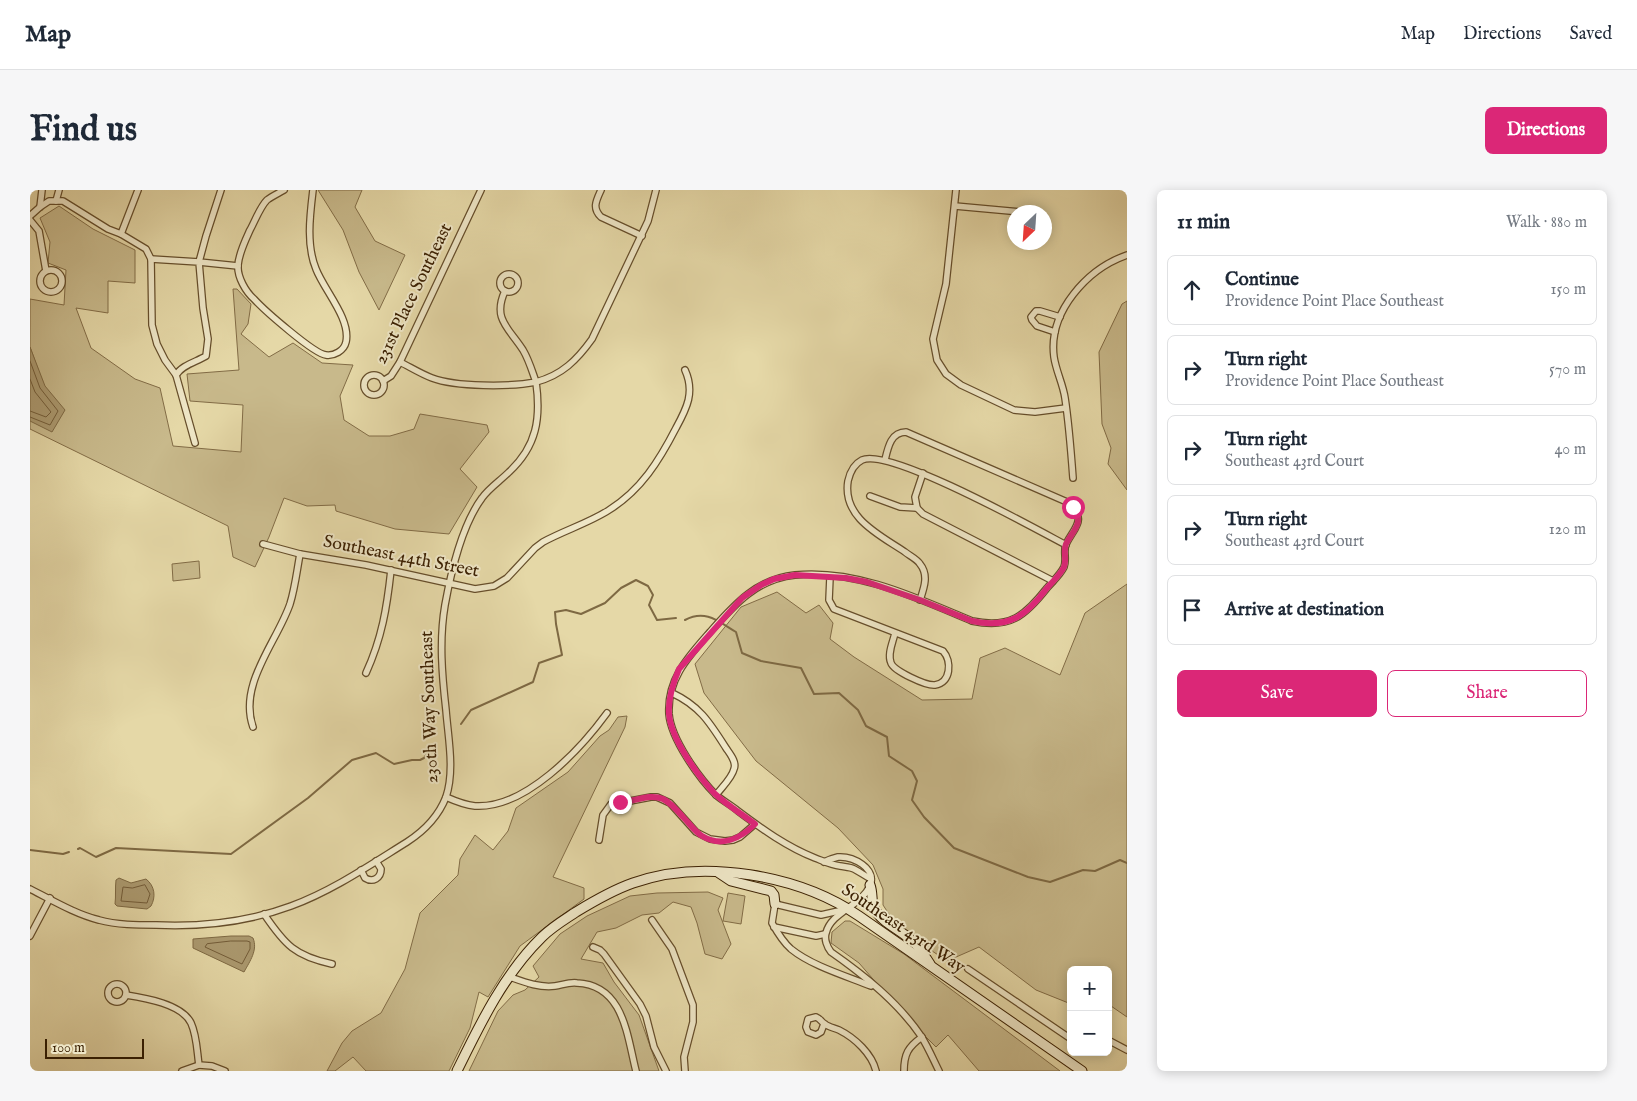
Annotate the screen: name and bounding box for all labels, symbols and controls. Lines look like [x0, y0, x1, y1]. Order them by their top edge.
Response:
text: Map [25, 19, 71, 50]
text: Map [1401, 23, 1435, 46]
text: Directions [1463, 23, 1541, 46]
text: Saved [1569, 23, 1612, 46]
button: Directions [1485, 107, 1607, 154]
text: Find us [30, 108, 137, 153]
north arrow [1007, 205, 1052, 250]
text: 11 min [1177, 209, 1230, 236]
text: Walk · 880 m [1506, 213, 1587, 233]
street label: 231st Place Southeast [370, 220, 458, 368]
text: Continue [1225, 268, 1299, 292]
icon: ahead [1178, 276, 1206, 304]
text: 150 m [1551, 280, 1586, 300]
text: Providence Point Place Southeast [1225, 292, 1444, 312]
text: Turn right [1225, 348, 1307, 372]
icon: right [1178, 356, 1206, 384]
text: 570 m [1549, 360, 1586, 380]
text: Providence Point Place Southeast [1225, 372, 1444, 392]
text: Turn right [1225, 428, 1307, 452]
icon: right [1178, 436, 1206, 464]
text: 40 m [1554, 440, 1586, 460]
text: Southeast 43rd Court [1225, 452, 1364, 472]
route start [1062, 496, 1085, 519]
text: Turn right [1225, 508, 1307, 532]
icon: right [1178, 516, 1206, 544]
text: 120 m [1549, 520, 1586, 540]
street label: Southeast 44th Street [321, 531, 481, 583]
text: Southeast 43rd Court [1225, 532, 1364, 552]
icon: arrive [1178, 596, 1206, 624]
text: Arrive at destination [1225, 598, 1384, 622]
street label: 230th Way Southeast [416, 630, 444, 784]
button: Save [1177, 670, 1377, 717]
button: Share [1387, 670, 1587, 717]
route end [609, 791, 632, 814]
street label: Southeast 43rd Way [837, 879, 969, 979]
map controls [1067, 966, 1112, 1056]
button: + [1067, 966, 1112, 1011]
button: − [1067, 1011, 1112, 1056]
scale bar [45, 1036, 144, 1059]
text: 100 m [52, 1039, 85, 1057]

